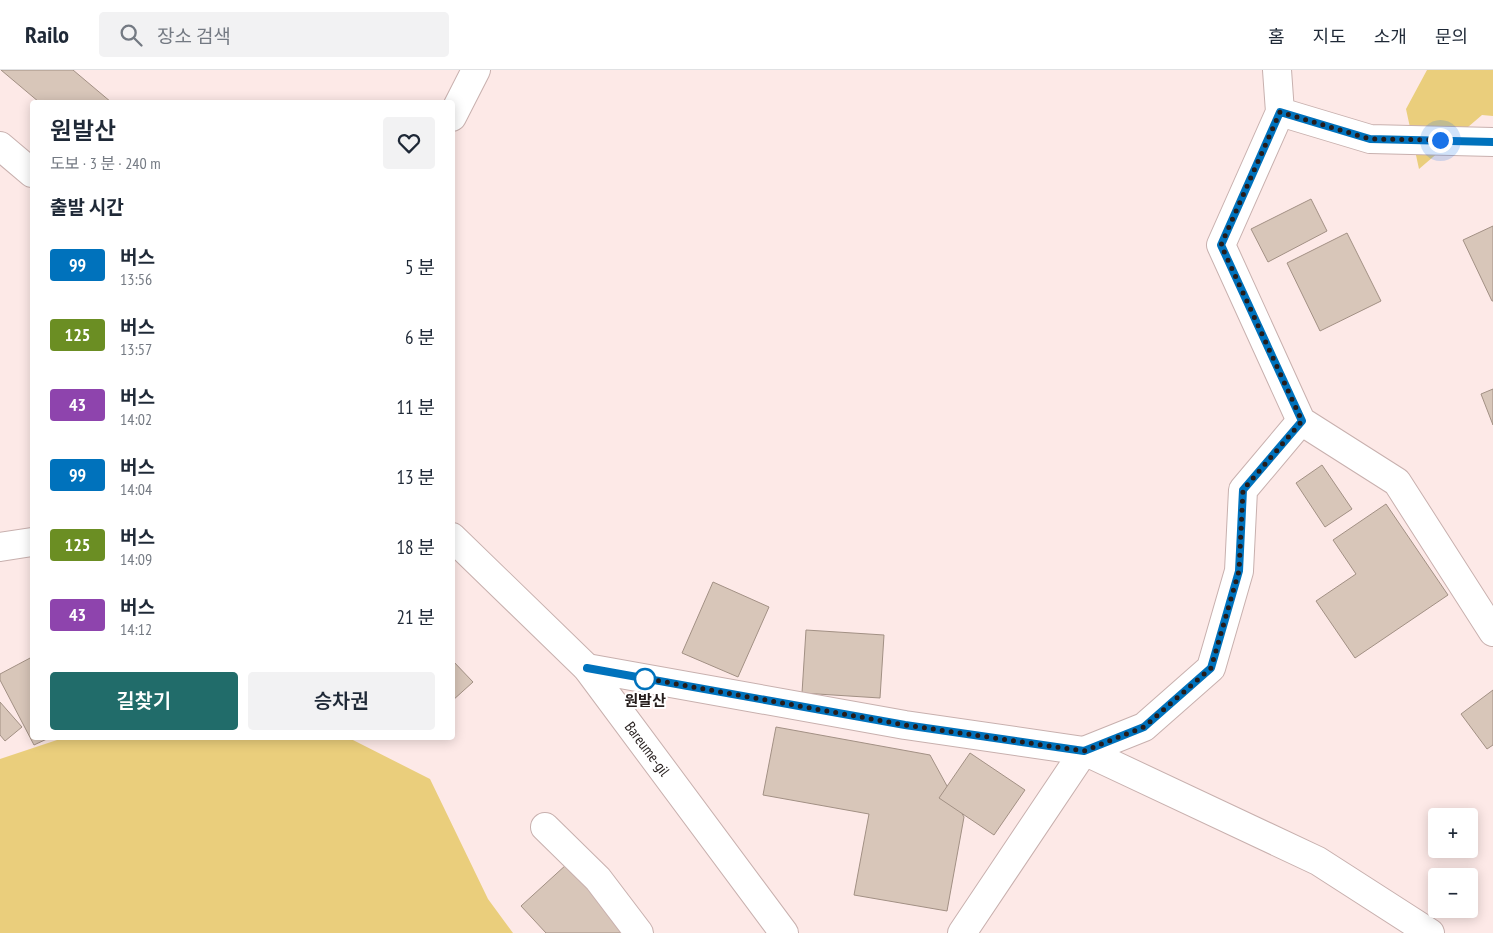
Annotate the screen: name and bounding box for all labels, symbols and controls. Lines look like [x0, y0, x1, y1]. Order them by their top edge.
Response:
search box [99, 12, 449, 57]
text: Railo [25, 19, 69, 50]
icon: search [117, 21, 145, 49]
text: 장소 검색 [157, 24, 231, 48]
text: 홈 [1268, 25, 1285, 48]
text: 지도 [1313, 25, 1346, 48]
text: 소개 [1374, 25, 1407, 48]
text: 문의 [1435, 25, 1468, 48]
text: 원발산 [50, 115, 116, 146]
button: heart [383, 117, 435, 169]
your location [1428, 128, 1453, 153]
text: 도보 · 3 분 · 240 m [50, 153, 161, 173]
text: 출발 시간 [50, 195, 124, 219]
text: 버스 [120, 245, 155, 269]
text: 99 [69, 253, 86, 276]
text: 5 분 [405, 255, 435, 279]
text: 13:56 [120, 269, 152, 289]
text: 버스 [120, 315, 155, 339]
text: 125 [65, 323, 90, 346]
text: 6 분 [405, 325, 435, 349]
text: 13:57 [120, 339, 152, 359]
text: 버스 [120, 385, 155, 409]
text: 43 [69, 393, 86, 416]
text: 11 분 [396, 395, 435, 419]
text: 14:02 [120, 409, 152, 429]
text: 버스 [120, 455, 155, 479]
text: 99 [69, 463, 86, 486]
text: 13 분 [396, 465, 435, 489]
text: 14:04 [120, 479, 152, 499]
text: 버스 [120, 525, 155, 549]
text: 125 [65, 533, 90, 556]
text: 18 분 [396, 535, 435, 559]
text: 14:09 [120, 549, 152, 569]
text: 버스 [120, 595, 155, 619]
text: 43 [69, 603, 86, 626]
text: 21 분 [396, 605, 435, 629]
text: 14:12 [120, 619, 152, 639]
marker: 원발산 [634, 668, 656, 690]
button: 길찾기 [50, 672, 238, 730]
button: 승차권 [248, 672, 435, 730]
place label: 원발산 [624, 691, 666, 710]
street label: Bareume-gil [621, 718, 674, 780]
map controls [1428, 808, 1478, 918]
button: + [1428, 808, 1478, 858]
button: − [1428, 868, 1478, 918]

